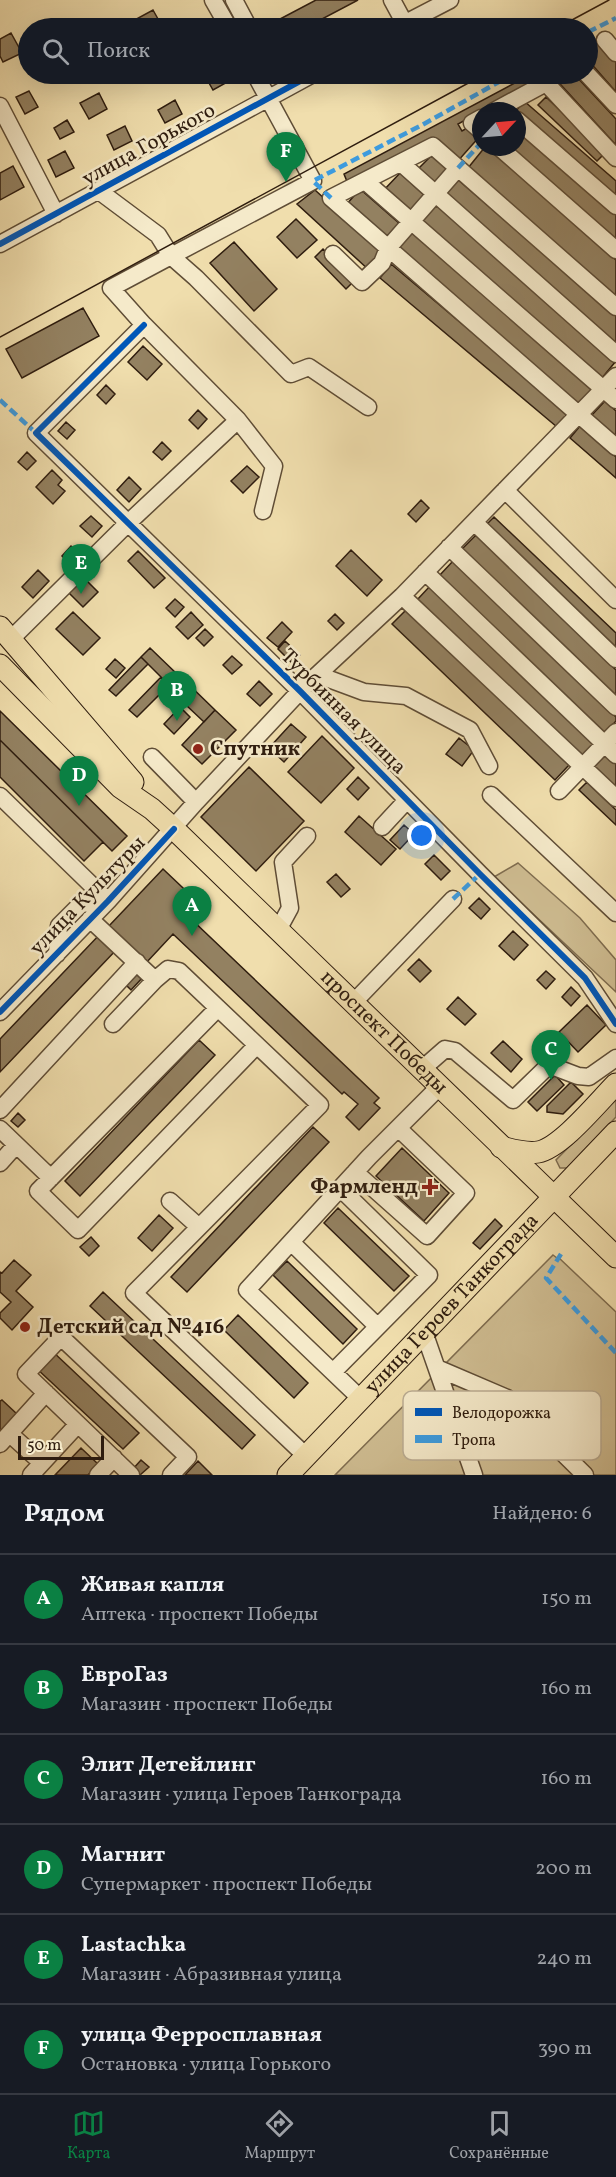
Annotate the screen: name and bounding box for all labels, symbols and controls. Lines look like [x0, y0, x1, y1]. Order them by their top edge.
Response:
search box [18, 18, 598, 84]
icon: search [39, 35, 72, 68]
text: Поиск [87, 36, 150, 67]
street label: улица Горького [77, 96, 221, 194]
north arrow [472, 102, 526, 156]
pin: F [266, 132, 306, 182]
pin: E [62, 544, 100, 594]
street label: Турбинная улица [274, 643, 412, 781]
pin: B [158, 672, 196, 721]
place label: Спутник [210, 735, 300, 764]
marker: Спутник [191, 742, 205, 756]
pin: D [60, 756, 98, 806]
your location [407, 821, 436, 850]
street label: улица Культуры [23, 830, 153, 962]
pin: A [172, 886, 212, 936]
street label: проспект Победы [314, 964, 454, 1101]
pin: C [532, 1030, 570, 1080]
place label: Фармленд [310, 1173, 418, 1202]
marker: Фармленд [423, 1180, 437, 1194]
street label: улица Героев Танкограда [358, 1207, 546, 1401]
place label: Детский сад №416 [37, 1313, 224, 1342]
marker: Детский сад №416 [18, 1320, 32, 1334]
legend [403, 1391, 601, 1460]
text: Велодорожка [452, 1403, 551, 1425]
text: Тропа [452, 1430, 496, 1452]
scale bar [18, 1433, 104, 1460]
text: 50 m [27, 1435, 61, 1457]
text: Рядом [24, 1496, 104, 1532]
text: Найдено: 6 [492, 1500, 592, 1528]
text: Живая капля [81, 1570, 224, 1601]
text: A [36, 1585, 51, 1613]
text: 150 m [541, 1585, 592, 1613]
text: Аптека · проспект Победы [81, 1601, 318, 1629]
text: ЕвроГаз [81, 1660, 168, 1691]
text: B [37, 1675, 50, 1703]
text: 160 m [540, 1675, 592, 1703]
text: Магазин · проспект Победы [81, 1691, 333, 1719]
text: Элит Детейлинг [81, 1750, 256, 1781]
text: C [37, 1765, 50, 1793]
text: 160 m [540, 1765, 592, 1793]
text: Магазин · улица Героев Танкограда [81, 1781, 402, 1809]
text: Магнит [81, 1840, 165, 1871]
text: D [36, 1855, 51, 1883]
text: 200 m [535, 1855, 592, 1883]
text: Супермаркет · проспект Победы [81, 1871, 372, 1899]
text: Lastachka [81, 1930, 186, 1961]
text: E [37, 1945, 50, 1973]
text: 240 m [537, 1945, 592, 1973]
text: Магазин · Абразивная улица [81, 1961, 342, 1989]
text: улица Ферросплавная [81, 2020, 322, 2051]
text: F [38, 2035, 49, 2063]
text: 390 m [538, 2035, 592, 2063]
text: Остановка · улица Горького [81, 2051, 331, 2079]
tab: Карта [67, 2107, 110, 2165]
tab: Маршрут [244, 2107, 315, 2165]
tab: Сохранённые [449, 2107, 549, 2165]

